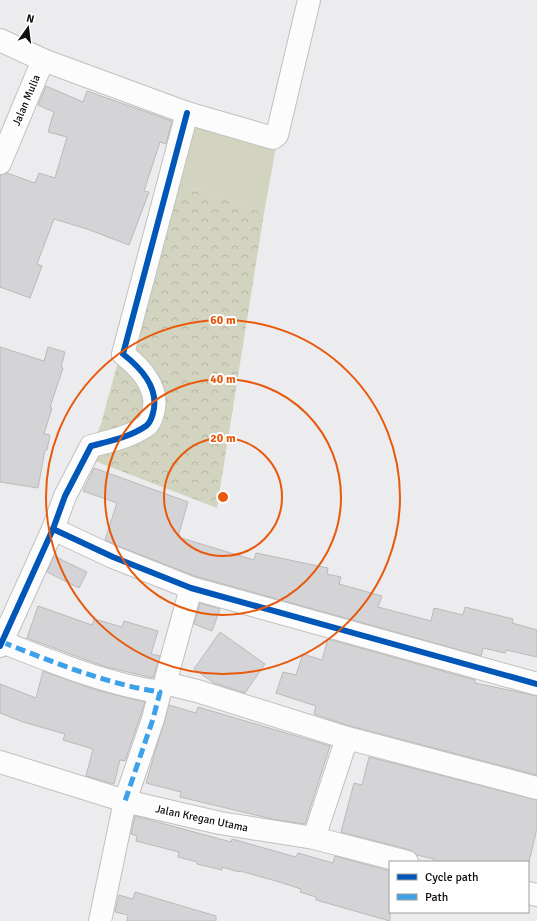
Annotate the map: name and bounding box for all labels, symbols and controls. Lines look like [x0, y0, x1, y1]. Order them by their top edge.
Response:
north arrow [8, 8, 48, 48]
text: N [25, 12, 36, 26]
street label: Jalan Mulia [10, 72, 43, 128]
text: 60 m [210, 313, 236, 328]
text: 40 m [210, 372, 236, 387]
text: 20 m [210, 431, 236, 446]
centre of rings [216, 490, 230, 504]
street label: Jalan Kregan Utama [154, 802, 250, 835]
legend [389, 861, 529, 913]
text: Cycle path [425, 870, 478, 885]
text: Path [425, 890, 448, 905]

